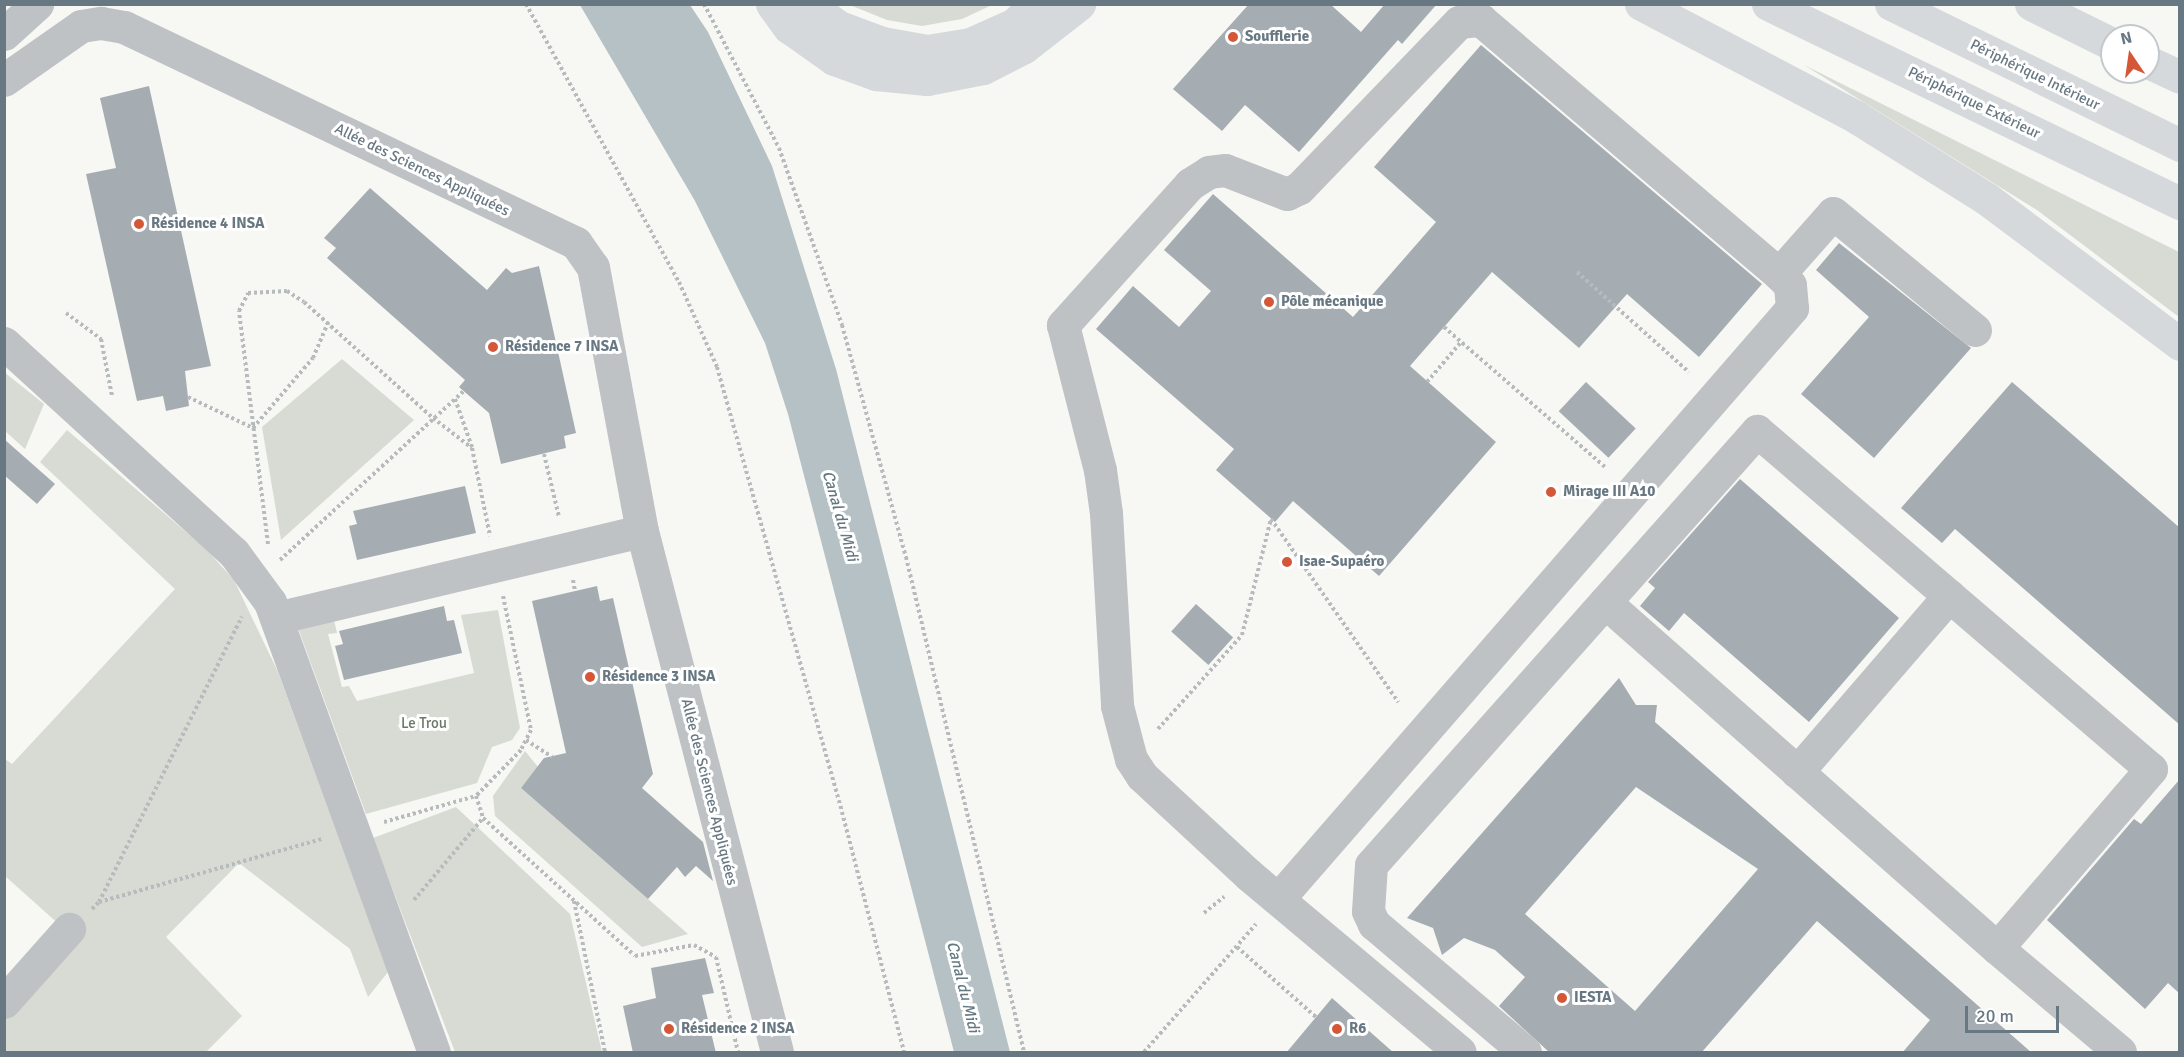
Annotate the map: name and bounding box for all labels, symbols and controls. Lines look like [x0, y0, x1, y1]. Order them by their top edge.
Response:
north arrow [2100, 24, 2160, 84]
text: N [2119, 27, 2134, 49]
place label: Soufflerie [1245, 28, 1309, 46]
marker: Soufflerie [1226, 30, 1240, 44]
street label: Périphérique Intérieur [1967, 36, 2103, 114]
street label: Périphérique Extérieur [1905, 63, 2043, 143]
street label: Allée des Sciences Appliquées [332, 120, 512, 220]
place label: Résidence 4 INSA [151, 215, 265, 233]
marker: Résidence 4 INSA [132, 217, 146, 231]
place label: Pôle mécanique [1281, 293, 1383, 311]
marker: Pôle mécanique [1262, 295, 1276, 309]
place label: Résidence 7 INSA [505, 338, 619, 356]
marker: Résidence 7 INSA [486, 340, 500, 354]
water label: Canal du Midi [818, 468, 862, 564]
place label: Mirage III A10 [1563, 483, 1655, 501]
marker: Mirage III A10 [1544, 485, 1558, 499]
place label: Isae-Supaéro [1299, 553, 1384, 571]
marker: Isae-Supaéro [1280, 555, 1294, 569]
place label: Résidence 3 INSA [602, 668, 716, 686]
marker: Résidence 3 INSA [583, 670, 597, 684]
street label: Allée des Sciences Appliquées [677, 697, 741, 887]
park label: Le Trou [401, 715, 447, 733]
water label: Canal du Midi [942, 939, 984, 1035]
place label: IESTA [1574, 989, 1612, 1007]
marker: IESTA [1555, 991, 1569, 1005]
scale bar [1968, 994, 2062, 1032]
text: 20 m [1976, 1005, 2014, 1027]
place label: Résidence 2 INSA [681, 1020, 795, 1038]
place label: R6 [1349, 1020, 1366, 1038]
marker: Résidence 2 INSA [662, 1022, 676, 1036]
marker: R6 [1330, 1022, 1344, 1036]

